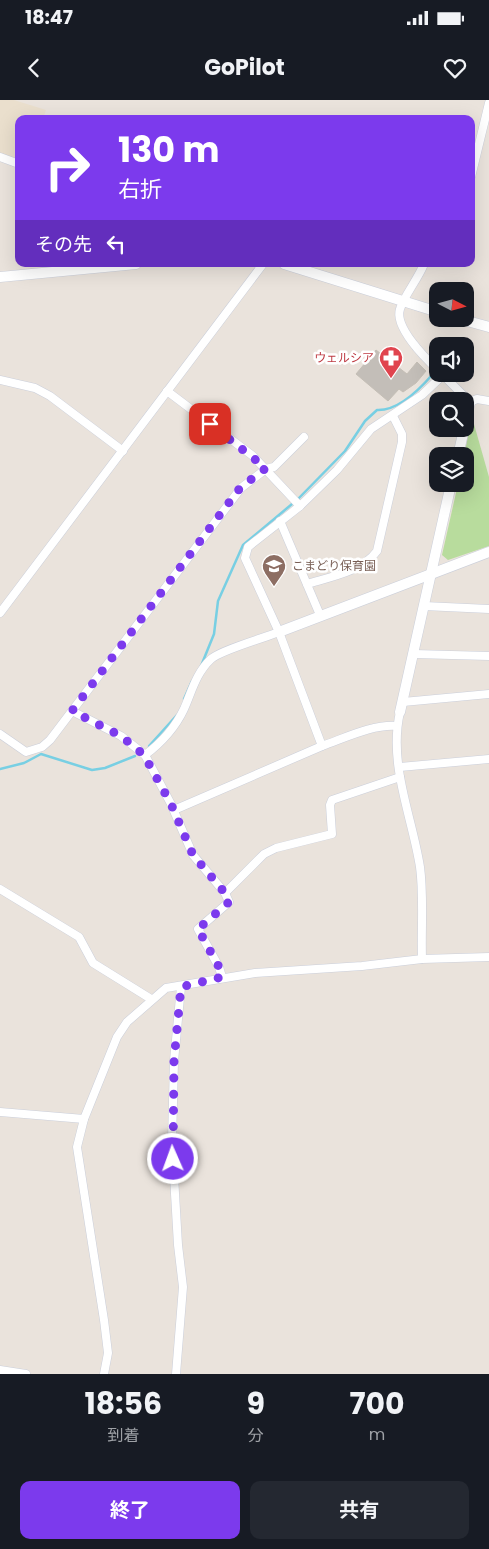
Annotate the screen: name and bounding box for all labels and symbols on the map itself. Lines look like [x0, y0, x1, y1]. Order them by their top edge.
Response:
north arrow [429, 282, 474, 328]
pharmacy icon: ウェルシア [378, 345, 404, 379]
place label: ウェルシア [314, 349, 374, 366]
pin [189, 403, 231, 445]
school or university icon: こまどり保育園 [261, 553, 287, 587]
place label: こまどり保育園 [292, 557, 376, 574]
position arrow [146, 1132, 198, 1184]

